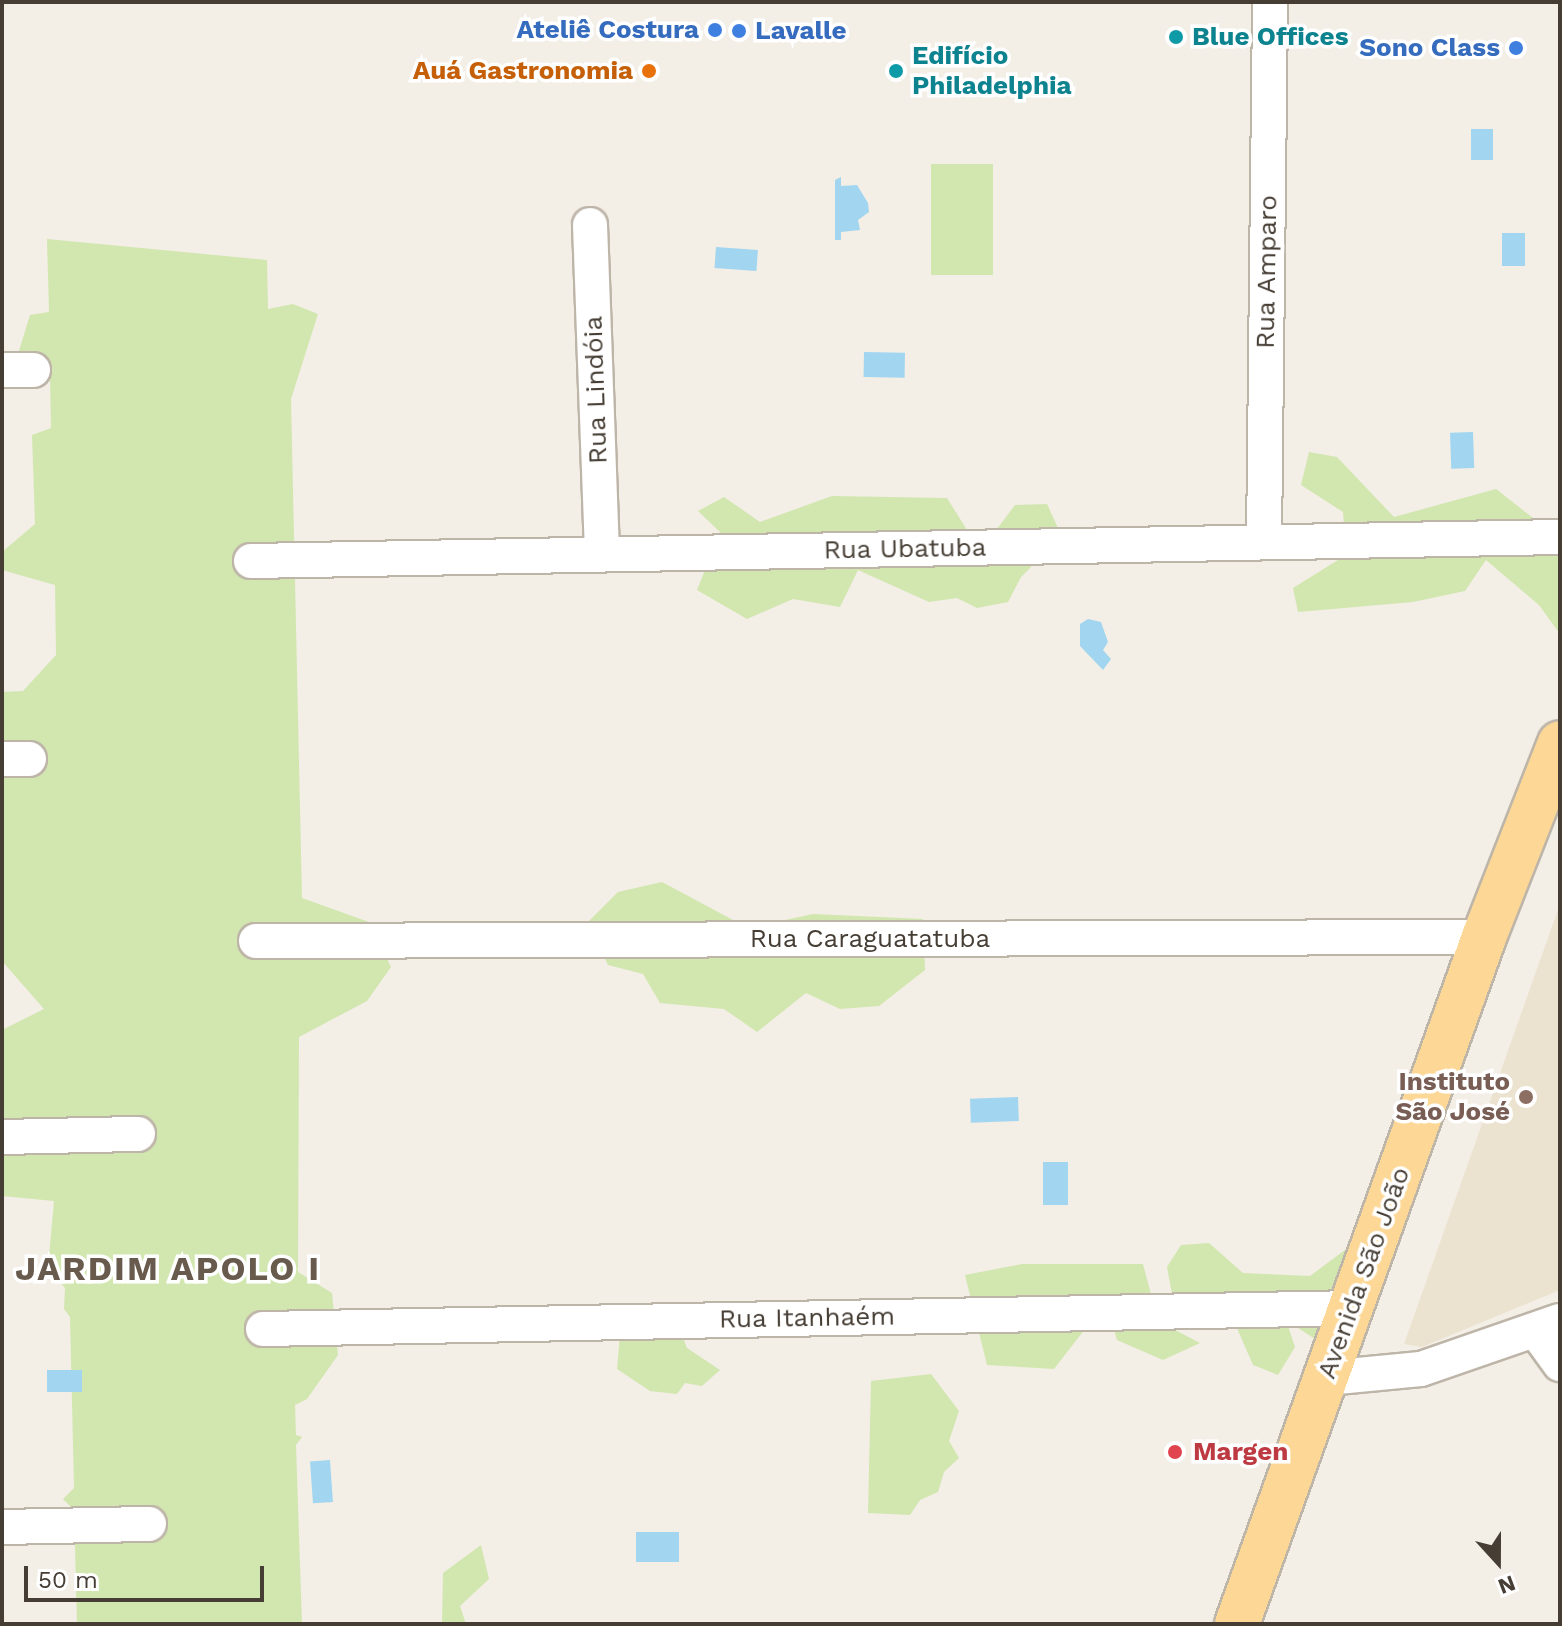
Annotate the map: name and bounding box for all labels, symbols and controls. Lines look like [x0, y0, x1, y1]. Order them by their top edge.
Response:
place label: Ateliê Costura [516, 14, 699, 46]
place label: Lavalle [755, 15, 847, 47]
marker: Ateliê Costura [706, 21, 724, 39]
place label: Blue Offices [1192, 21, 1348, 53]
marker: Lavalle [730, 22, 748, 40]
marker: Blue Offices [1167, 28, 1185, 46]
place label: Sono Class [1359, 32, 1500, 64]
marker: Sono Class [1507, 39, 1525, 57]
place label: Edifício Philadelphia [912, 40, 1072, 102]
place label: Auá Gastronomia [412, 55, 633, 87]
marker: Auá Gastronomia [640, 62, 658, 80]
marker: Edifício Philadelphia [887, 62, 905, 80]
street label: Rua Amparo [1250, 194, 1284, 350]
street label: Rua Lindóia [578, 315, 614, 465]
street label: Rua Ubatuba [823, 532, 987, 566]
street label: Rua Caraguatatuba [749, 923, 991, 955]
place label: Instituto São José [1395, 1066, 1510, 1128]
marker: Instituto São José [1517, 1088, 1535, 1106]
street label: Avenida São João [1311, 1163, 1417, 1383]
district label: JARDIM APOLO I [15, 1249, 321, 1289]
street label: Rua Itanhaém [718, 1301, 896, 1335]
place label: Margen [1193, 1436, 1288, 1468]
marker: Margen [1164, 1441, 1186, 1463]
north arrow [1458, 1522, 1538, 1602]
scale bar [28, 1550, 268, 1600]
text: 50 m [38, 1566, 98, 1594]
text: N [1495, 1570, 1519, 1599]

